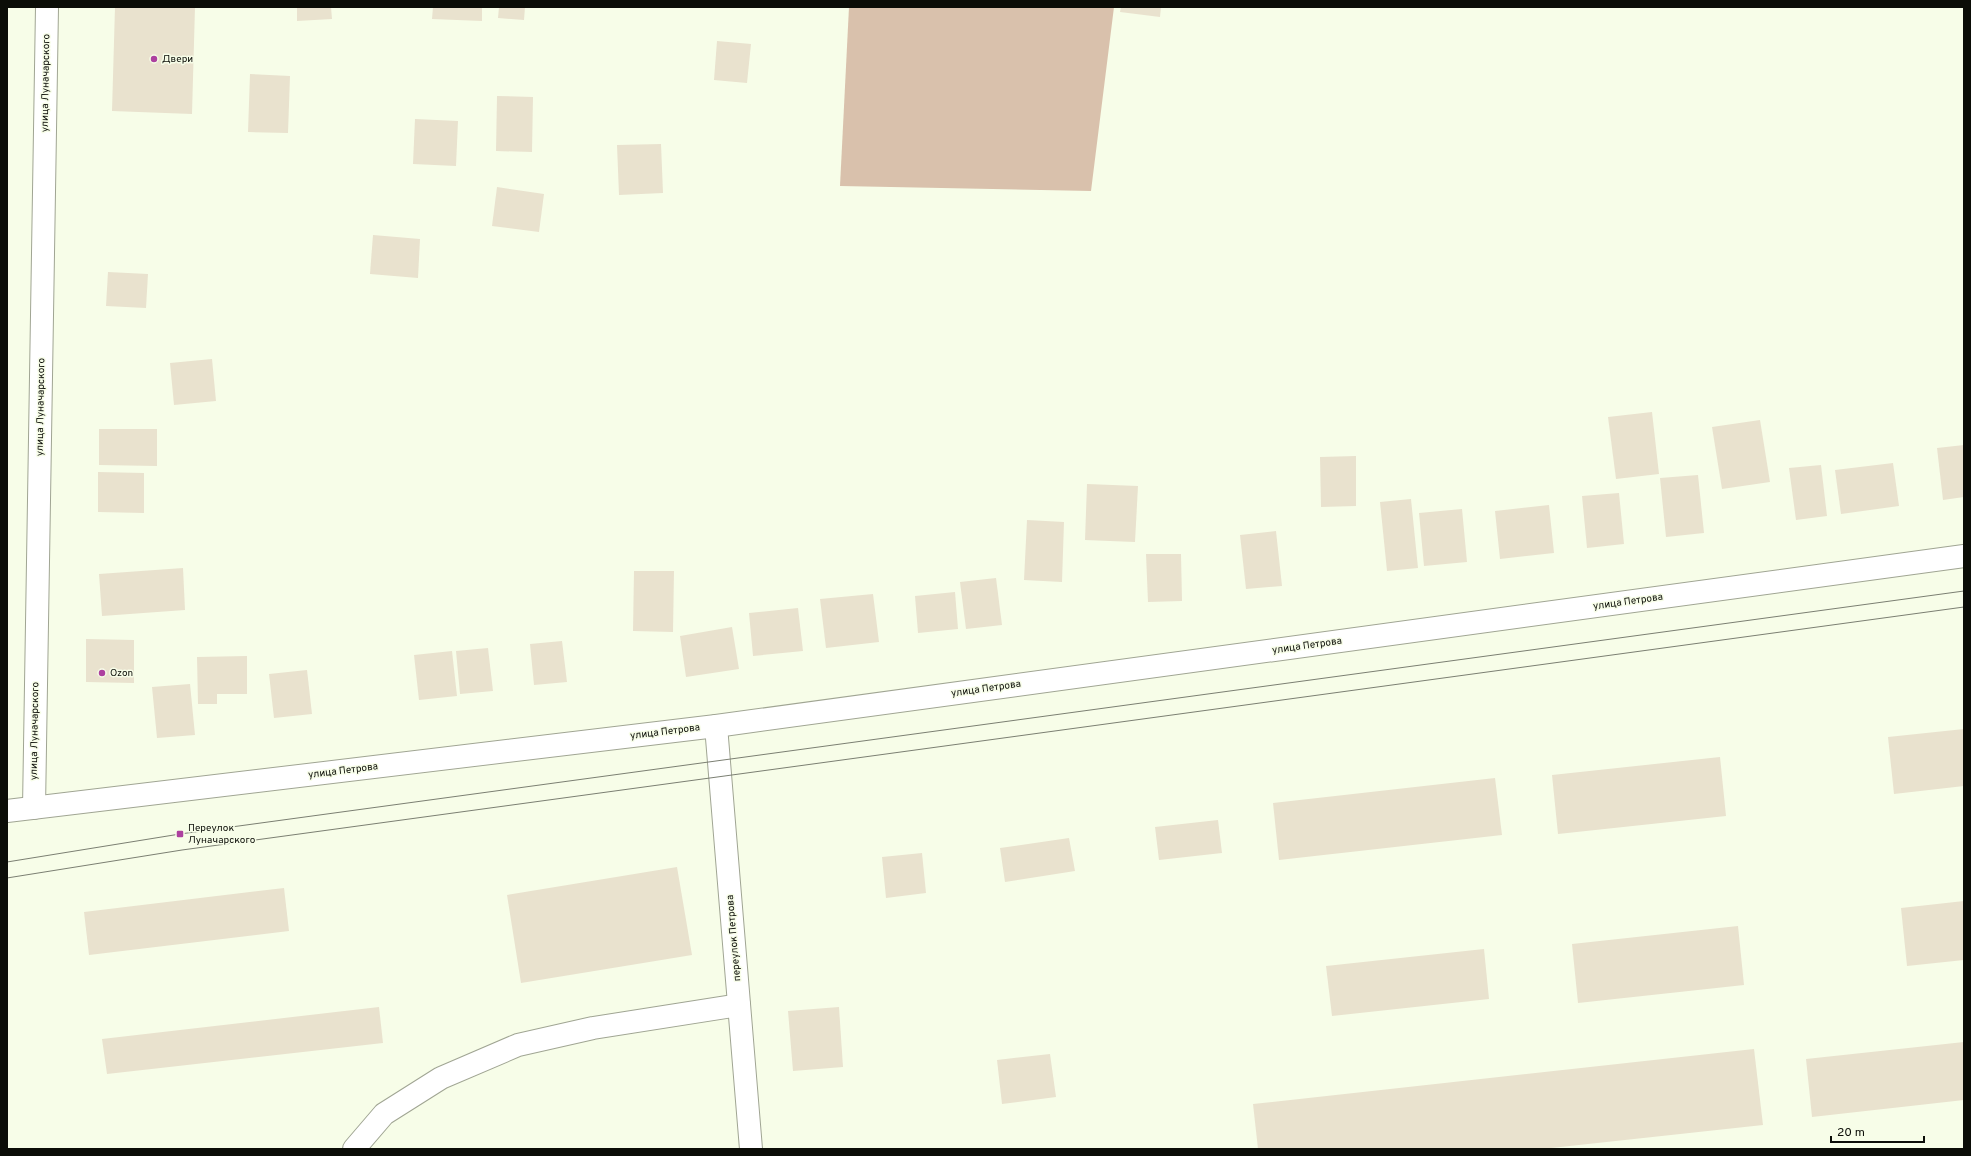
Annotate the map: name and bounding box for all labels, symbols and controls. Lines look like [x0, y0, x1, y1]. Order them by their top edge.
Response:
street label: улица Луначарского [39, 33, 53, 132]
place label: Двери [162, 53, 193, 66]
marker: Двери [149, 54, 159, 64]
street label: улица Луначарского [34, 357, 48, 456]
street label: улица Петрова [1592, 591, 1664, 613]
street label: улица Петрова [1271, 635, 1343, 657]
place label: Ozon [110, 667, 133, 680]
marker: Ozon [97, 668, 107, 678]
street label: улица Петрова [950, 678, 1022, 700]
street label: улица Луначарского [28, 681, 42, 780]
street label: улица Петрова [629, 721, 701, 743]
street label: улица Петрова [307, 760, 379, 782]
place label: Переулок Луначарского [188, 822, 256, 847]
marker: Переулок Луначарского [175, 829, 185, 839]
street label: переулок Петрова [724, 894, 744, 982]
scale bar [1831, 1118, 1924, 1144]
text: 20 m [1837, 1125, 1865, 1141]

